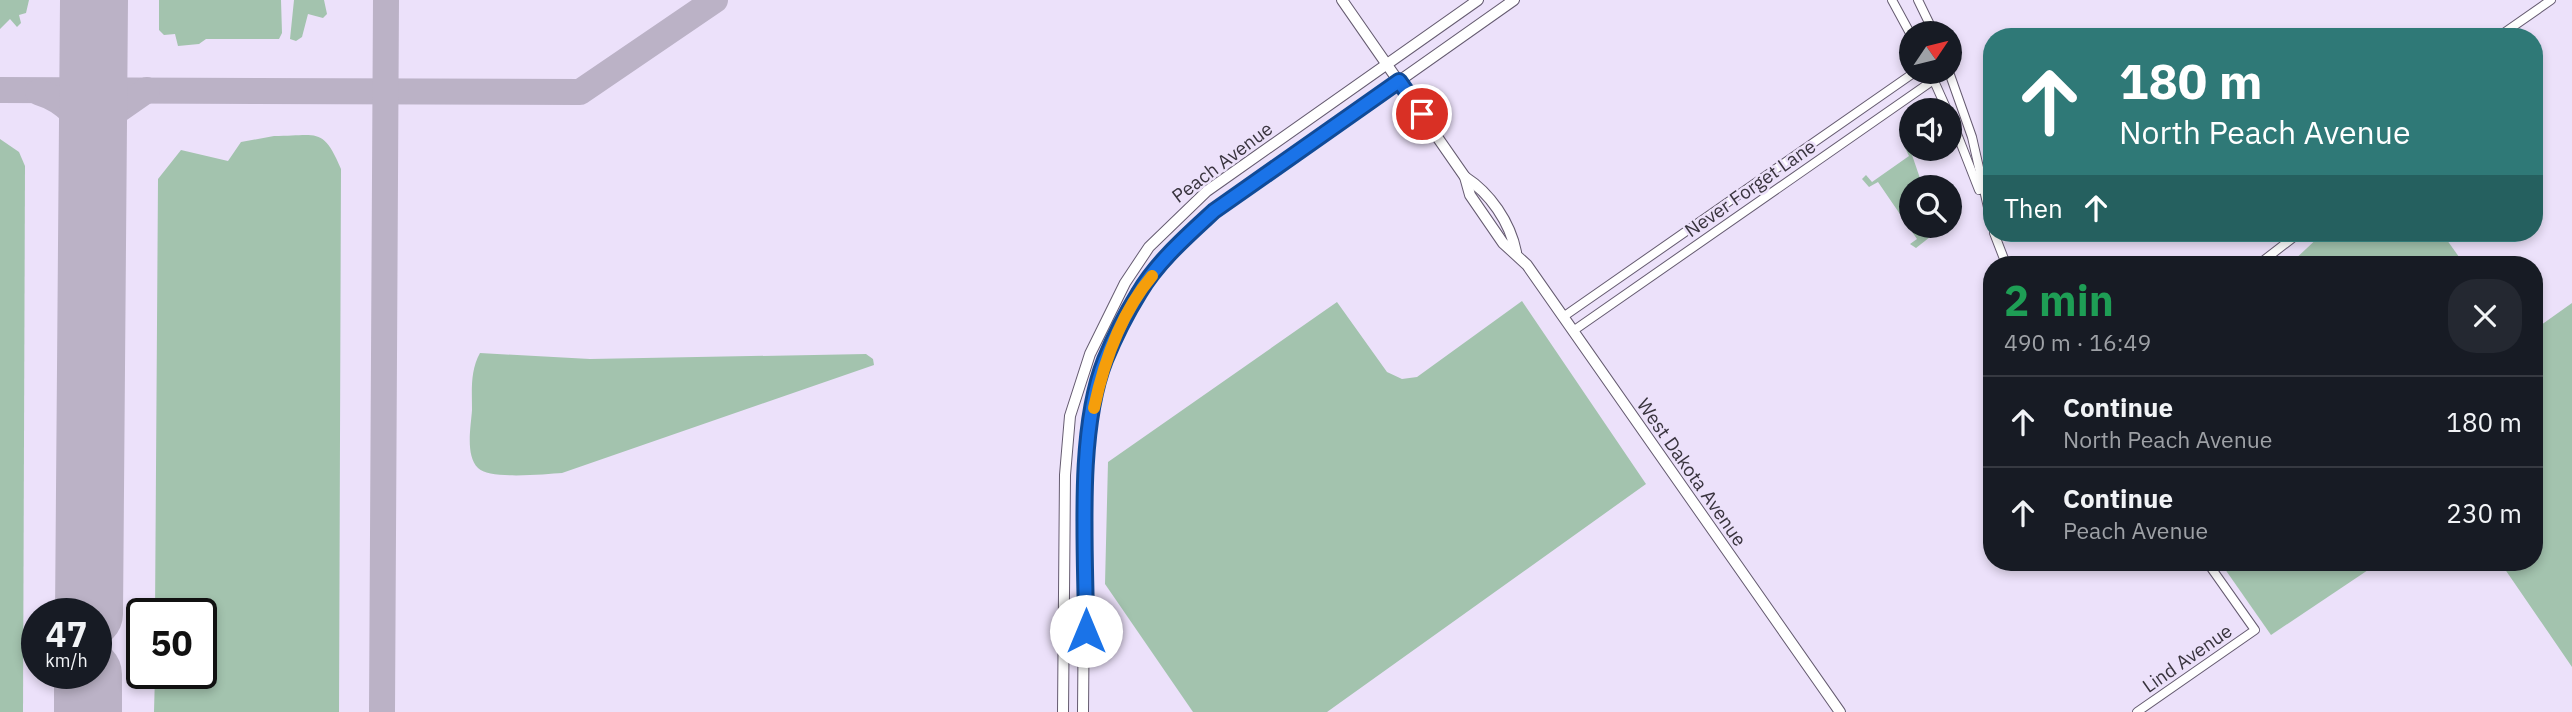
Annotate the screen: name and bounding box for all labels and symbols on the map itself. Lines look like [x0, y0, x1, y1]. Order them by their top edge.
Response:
north arrow [1899, 21, 1962, 84]
pin [1392, 84, 1452, 144]
street label: Peach Avenue [1167, 116, 1277, 208]
street label: Never Forget Lane [1680, 134, 1820, 242]
street label: West Dakota Avenue [1632, 393, 1752, 551]
position arrow [1049, 594, 1123, 668]
speed limit sign: 50 [126, 598, 217, 689]
street label: Lind Avenue [2138, 618, 2236, 698]

